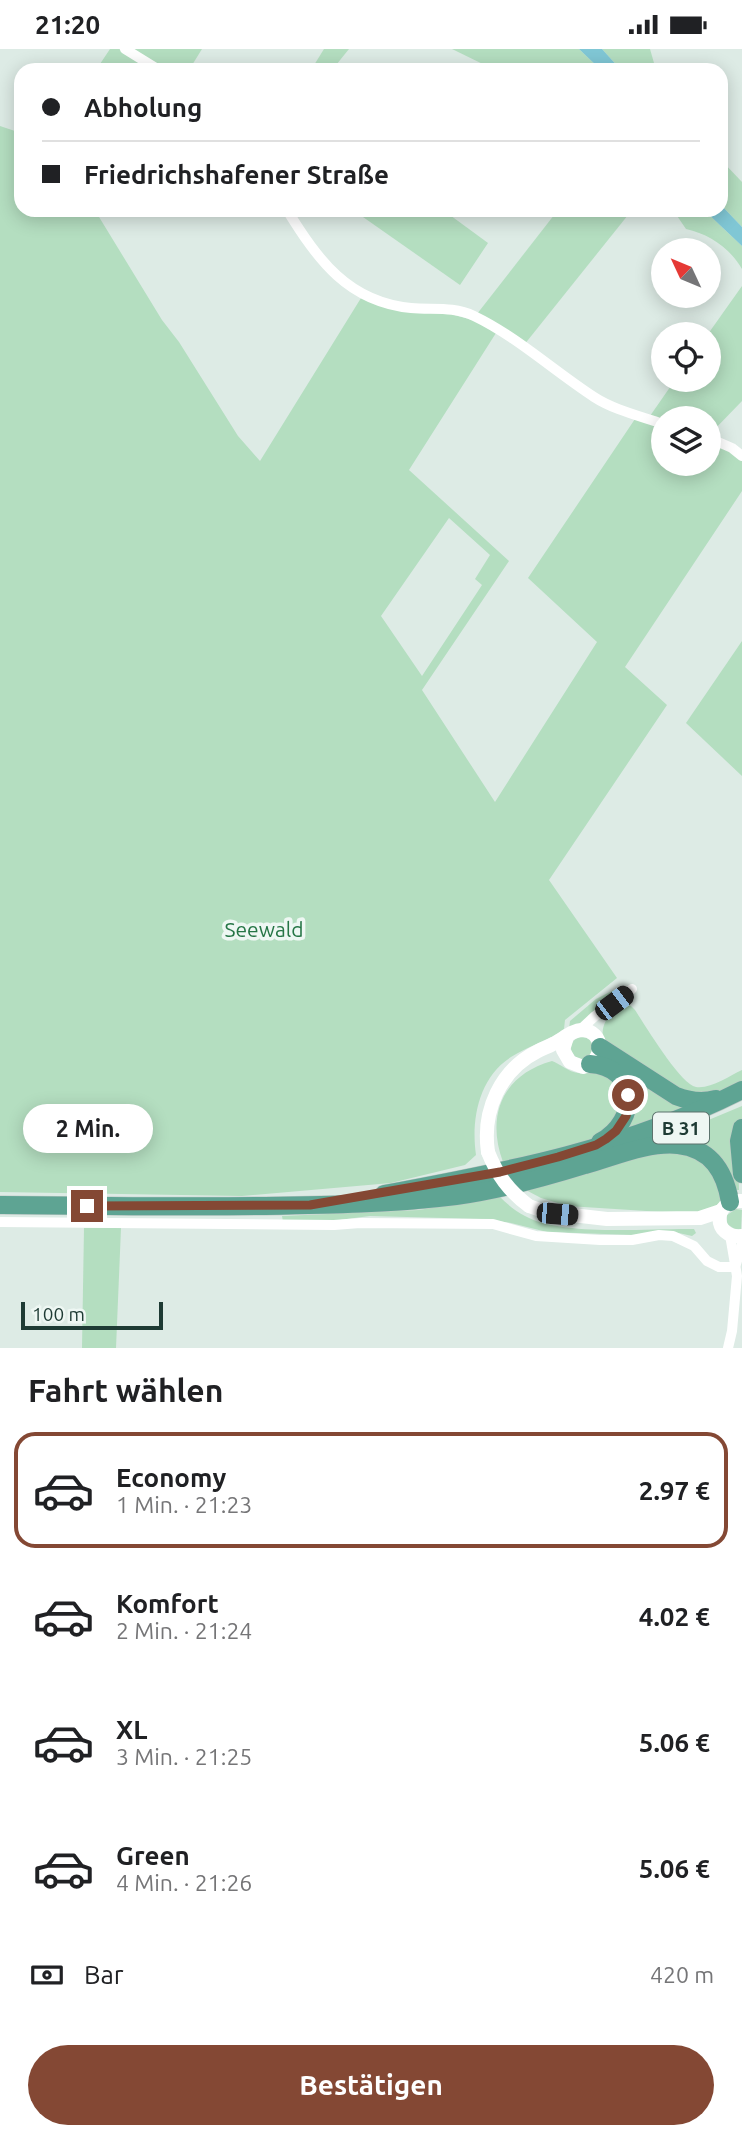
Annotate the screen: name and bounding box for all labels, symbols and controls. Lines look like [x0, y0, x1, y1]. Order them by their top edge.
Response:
text: 21:20 [35, 10, 100, 39]
text: Abholung [84, 93, 202, 122]
text: Friedrichshafener Straße [84, 160, 389, 189]
north arrow [651, 238, 721, 308]
map controls [651, 238, 721, 476]
button: locate [651, 322, 721, 392]
button: layers [651, 406, 721, 476]
park label: Seewald [224, 917, 304, 941]
car [591, 982, 638, 1024]
route start [612, 1079, 644, 1111]
callout: 2 Min. [22, 1105, 152, 1153]
road number: B 31 [653, 1113, 709, 1143]
text: 2 Min. [56, 1116, 120, 1141]
route end [71, 1190, 103, 1222]
car [536, 1202, 579, 1226]
scale bar [21, 1299, 163, 1331]
text: 100 m [32, 1303, 85, 1325]
text: Fahrt wählen [28, 1372, 223, 1408]
icon: car [32, 1459, 95, 1522]
text: Economy [116, 1463, 226, 1492]
text: 2.97 € [639, 1476, 710, 1505]
text: 1 Min. · 21:23 [116, 1492, 252, 1517]
icon: car [32, 1585, 95, 1648]
text: Komfort [116, 1589, 219, 1618]
text: 4.02 € [639, 1602, 710, 1631]
text: 2 Min. · 21:24 [116, 1618, 252, 1643]
icon: car [32, 1711, 95, 1774]
text: XL [116, 1715, 147, 1744]
text: 5.06 € [639, 1728, 710, 1757]
text: 3 Min. · 21:25 [116, 1744, 252, 1769]
icon: car [32, 1837, 95, 1900]
text: Green [116, 1841, 190, 1870]
text: 5.06 € [639, 1854, 710, 1883]
text: 4 Min. · 21:26 [116, 1870, 252, 1895]
icon: cash [28, 1956, 66, 1994]
text: Bar [84, 1960, 124, 1989]
text: 420 m [650, 1962, 714, 1987]
button: Bestätigen [28, 2045, 714, 2125]

